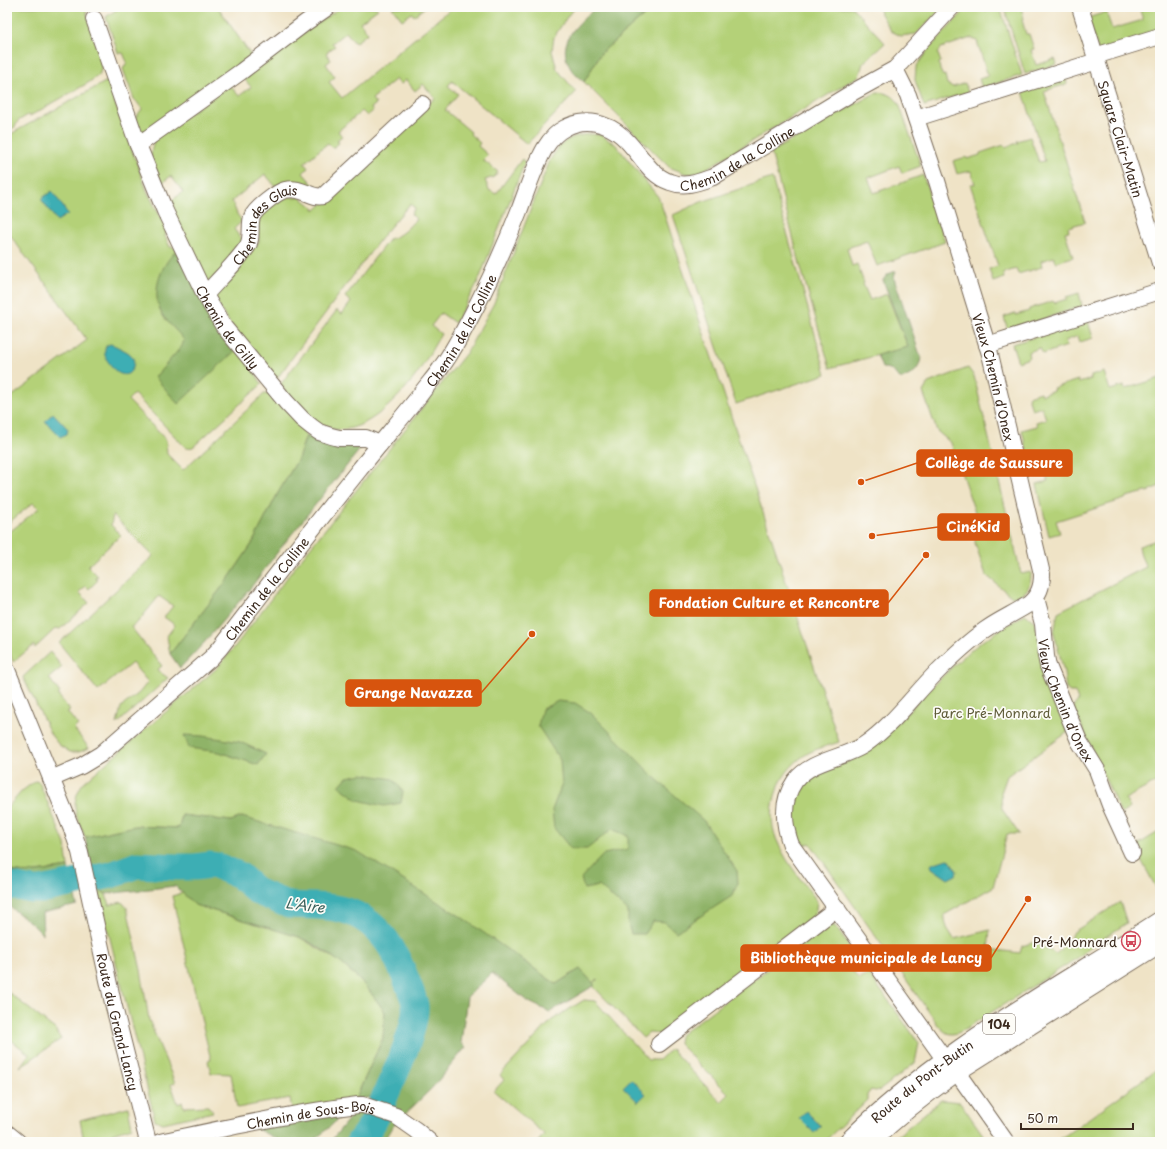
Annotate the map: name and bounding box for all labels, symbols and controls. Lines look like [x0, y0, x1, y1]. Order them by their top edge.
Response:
street label: Square Clair-Matin [1094, 78, 1148, 200]
street label: Chemin de la Colline [679, 121, 798, 194]
street label: Chemin des Glais [227, 180, 299, 269]
street label: Chemin de la Colline [421, 270, 500, 391]
street label: Chemin de Gilly [192, 282, 264, 373]
street label: Vieux Chemin d'Onex [969, 311, 1020, 443]
callout: Collège de Saussure [917, 450, 1072, 476]
text: Collège de Saussure [925, 452, 1063, 473]
callout: CinéKid [938, 514, 1009, 540]
text: CinéKid [946, 516, 1000, 537]
street label: Chemin de la Colline [220, 532, 313, 644]
callout: Fondation Culture et Rencontre [650, 590, 888, 616]
text: Fondation Culture et Rencontre [658, 592, 880, 613]
street label: Vieux Chemin d'Onex [1035, 637, 1099, 765]
callout: Grange Navazza [346, 680, 481, 706]
text: Grange Navazza [353, 682, 473, 703]
park label: Parc Pré-Monnard [933, 703, 1051, 722]
water label: L'Aire [284, 892, 327, 918]
bus stop icon: Pré-Monnard [1120, 930, 1142, 952]
place label: Pré-Monnard [1033, 932, 1117, 951]
callout: Bibliothèque municipale de Lancy [741, 945, 991, 971]
text: Bibliothèque municipale de Lancy [750, 947, 982, 968]
street label: Route du Grand-Lancy [93, 951, 144, 1093]
road number: 104 [983, 1014, 1015, 1034]
street label: Route du Pont-Butin [866, 1034, 976, 1127]
street label: Chemin de Sous-Bois [245, 1095, 378, 1133]
scale bar [1021, 1105, 1133, 1131]
text: 50 m [1027, 1109, 1058, 1127]

